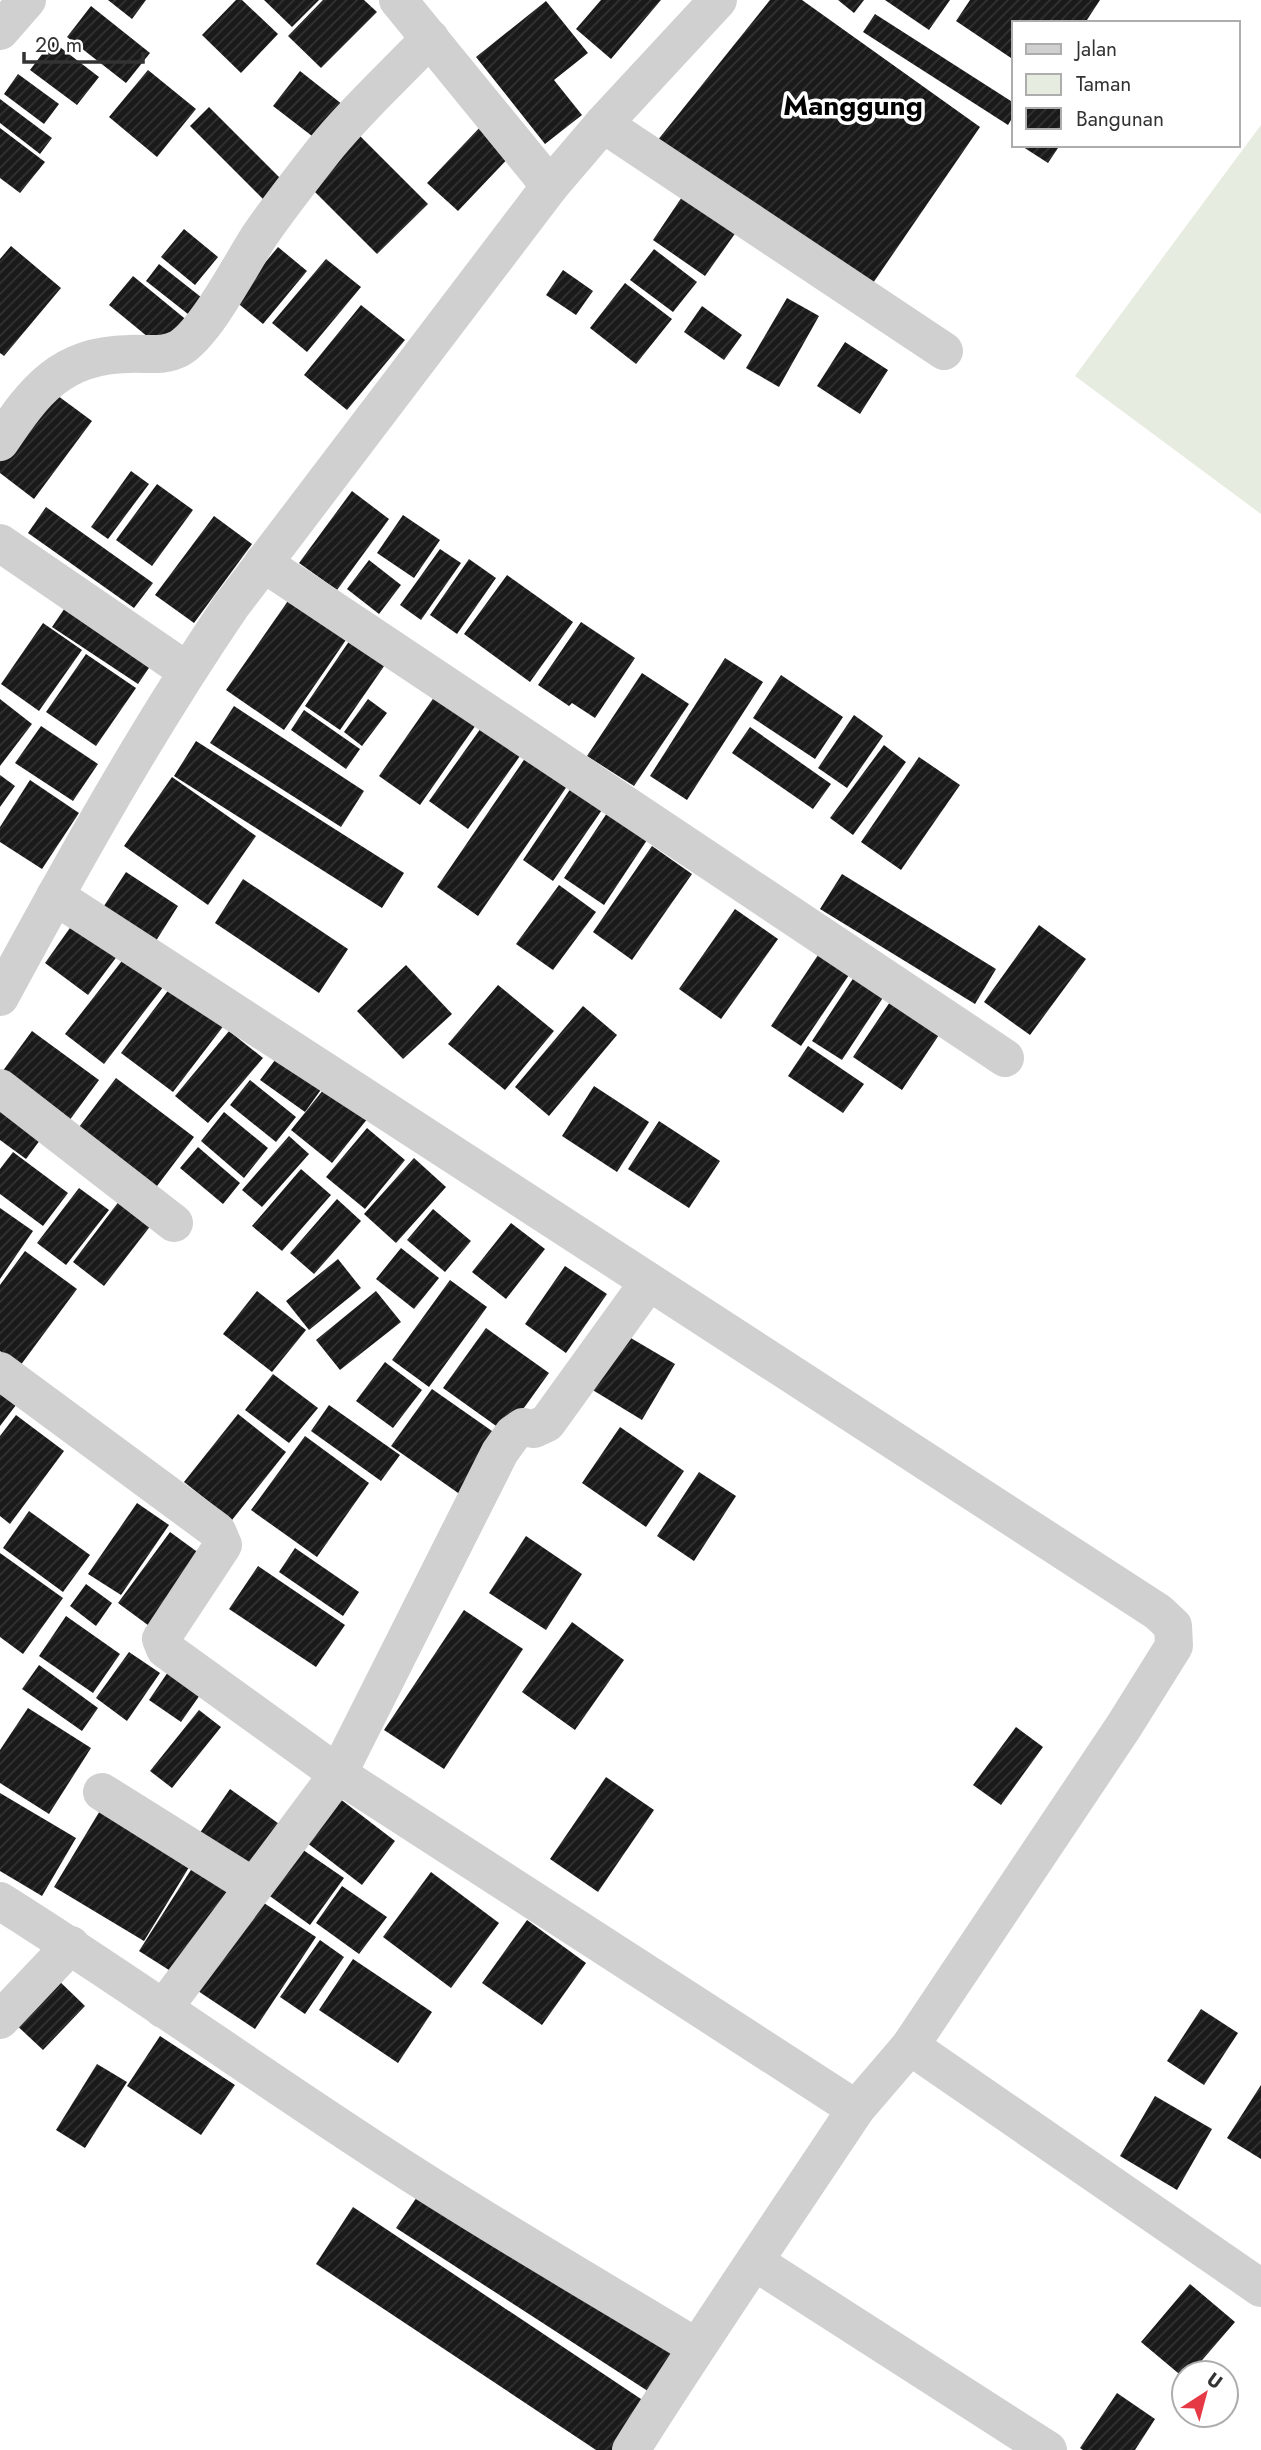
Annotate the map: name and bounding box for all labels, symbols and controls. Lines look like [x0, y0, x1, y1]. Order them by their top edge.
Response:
scale bar [24, 21, 144, 65]
legend [1012, 21, 1240, 147]
text: 20 m [35, 30, 82, 60]
text: Jalan [1073, 34, 1117, 64]
text: Taman [1076, 69, 1131, 99]
district label: Manggung [783, 85, 923, 126]
text: Bangunan [1076, 104, 1164, 134]
north arrow [1170, 2359, 1240, 2429]
text: U [1201, 2366, 1228, 2395]

